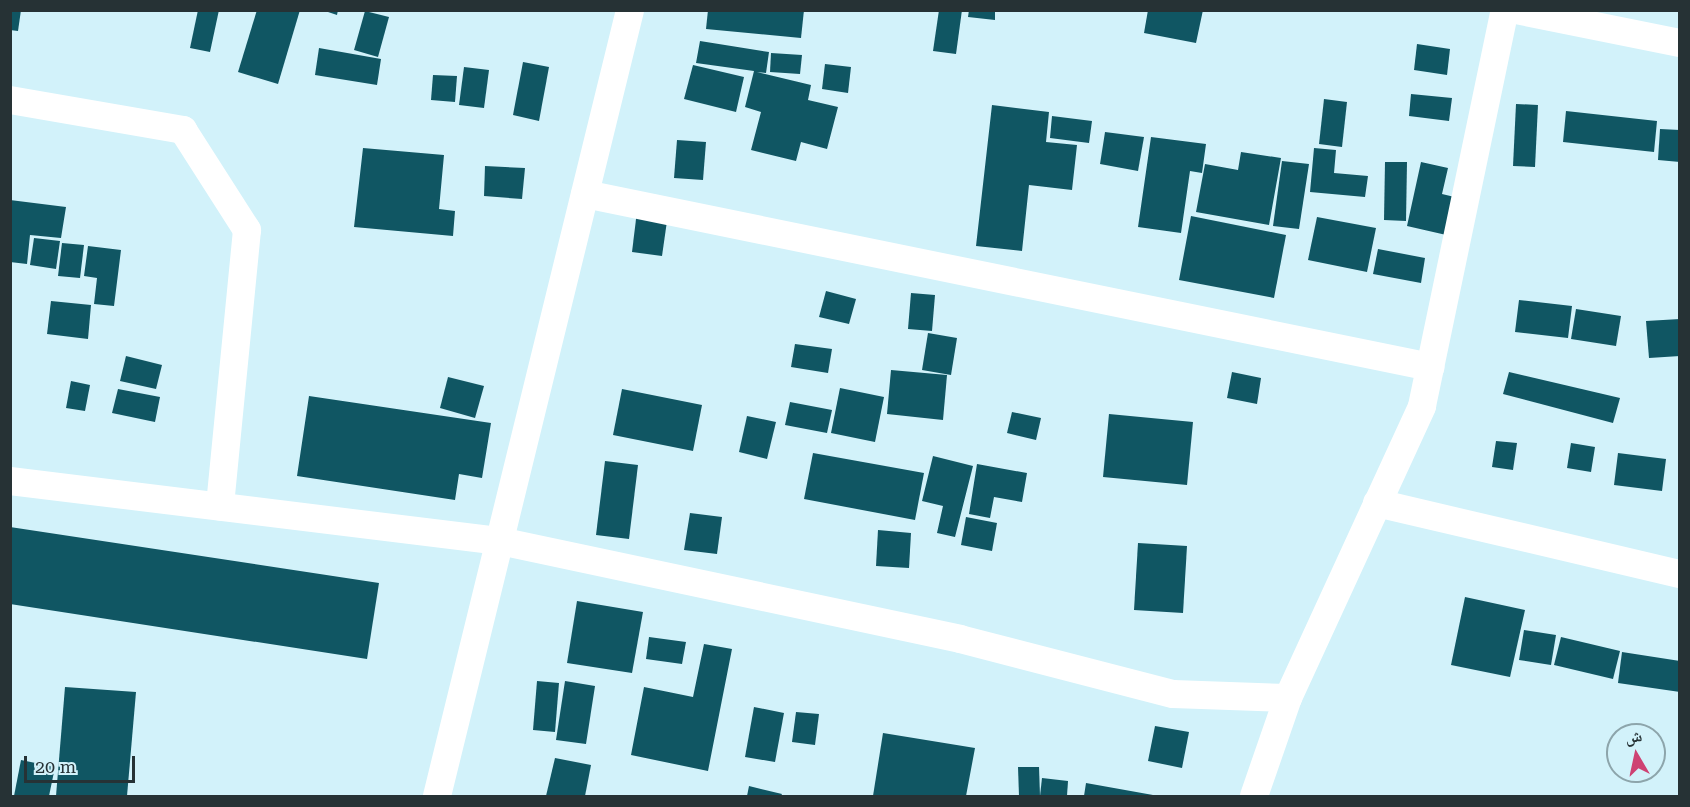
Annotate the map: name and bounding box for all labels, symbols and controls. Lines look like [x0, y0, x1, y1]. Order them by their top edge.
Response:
north arrow [1606, 723, 1666, 783]
text: ش [1624, 726, 1643, 747]
scale bar [27, 744, 138, 782]
text: 20 m [35, 756, 76, 777]

